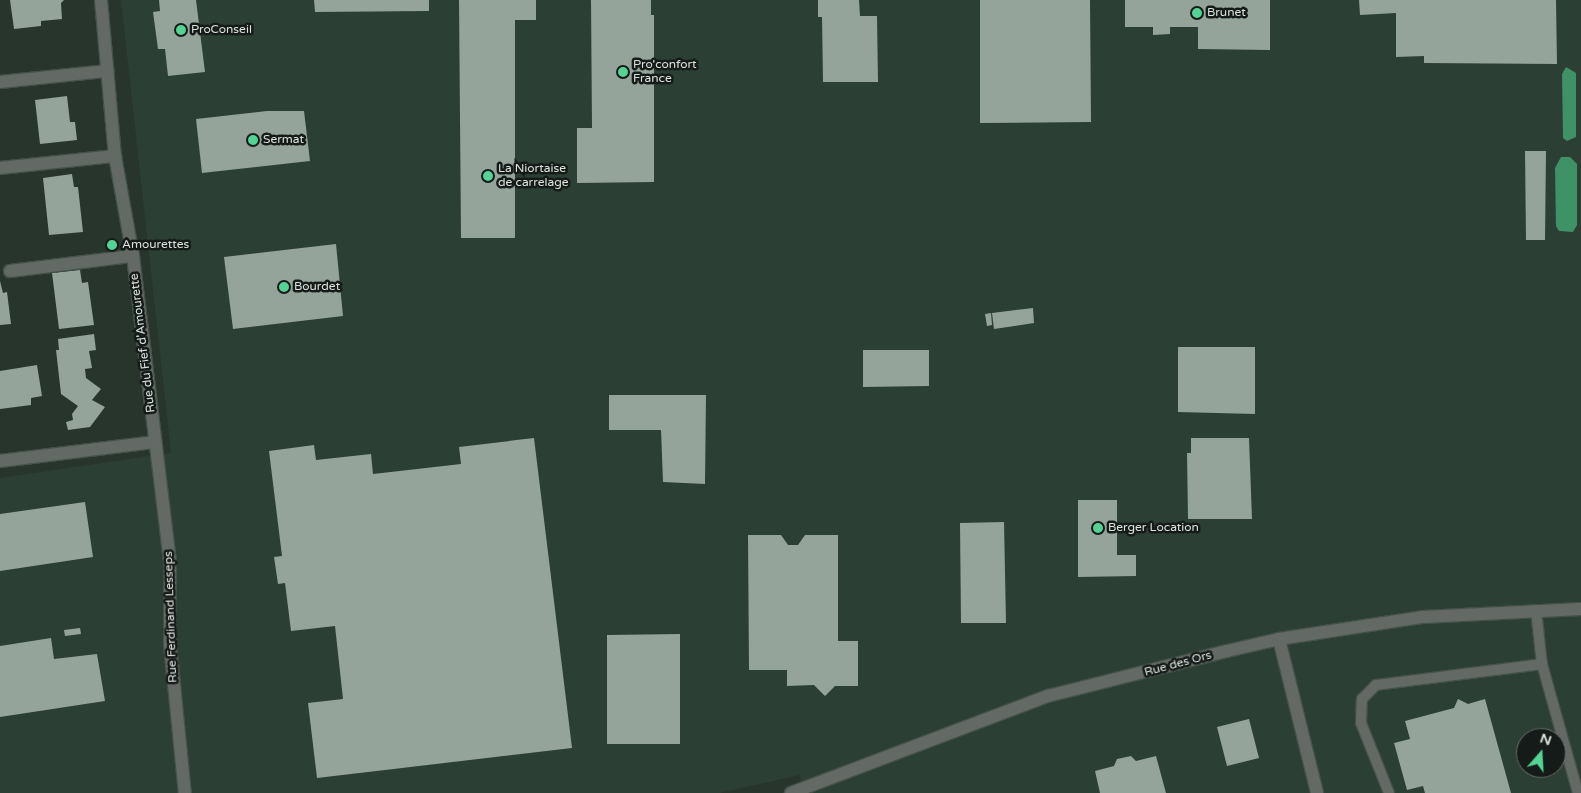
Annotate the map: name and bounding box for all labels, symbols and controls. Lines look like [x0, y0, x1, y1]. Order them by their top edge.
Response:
place label: Brunet [1207, 6, 1246, 20]
marker: Brunet [1191, 7, 1203, 19]
place label: ProConseil [191, 23, 252, 37]
marker: ProConseil [175, 24, 187, 36]
place label: Pro'confort France [633, 58, 697, 86]
marker: Pro'confort France [617, 66, 629, 78]
place label: Sermat [263, 133, 304, 147]
marker: Sermat [247, 134, 259, 146]
place label: La Niortaise de carrelage [498, 162, 569, 190]
marker: La Niortaise de carrelage [482, 170, 494, 182]
place label: Amourettes [122, 238, 189, 252]
marker: Amourettes [106, 239, 118, 251]
street label: Rue du Fief d'Amourette [127, 273, 159, 413]
place label: Bourdet [294, 280, 340, 294]
marker: Bourdet [278, 281, 290, 293]
place label: Berger Location [1108, 521, 1199, 535]
marker: Berger Location [1092, 522, 1104, 534]
street label: Rue Ferdinand Lesseps [162, 551, 180, 683]
street label: Rue des Ors [1143, 648, 1213, 680]
north arrow [1516, 728, 1566, 778]
text: N [1538, 729, 1554, 749]

